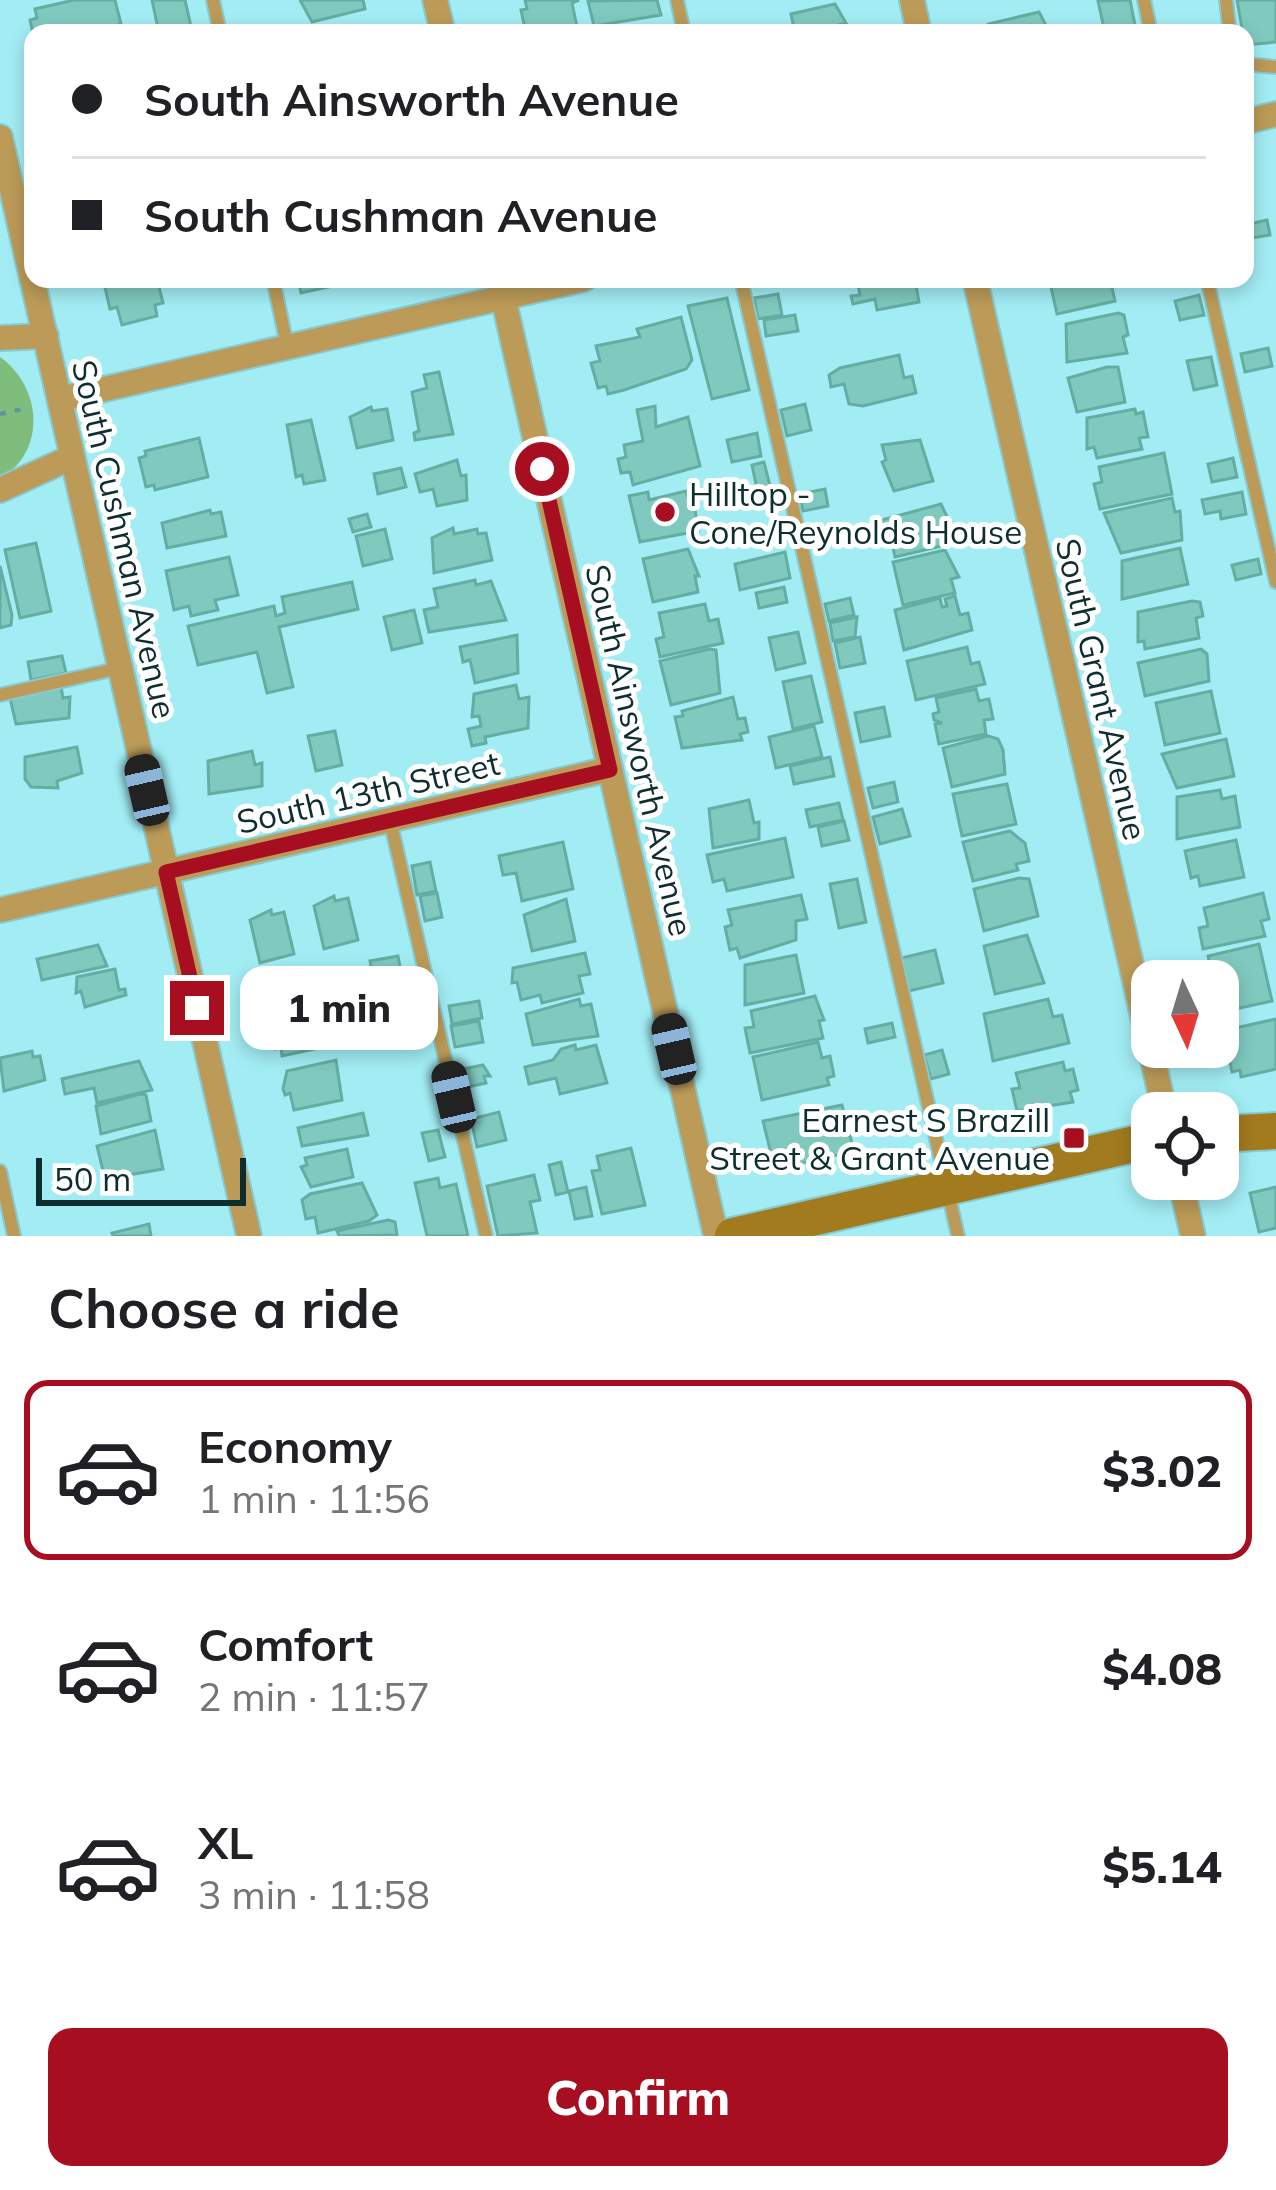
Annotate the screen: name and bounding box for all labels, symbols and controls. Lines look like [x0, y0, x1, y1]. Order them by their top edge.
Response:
text: South Ainsworth Avenue [144, 71, 679, 127]
text: South Cushman Avenue [144, 187, 657, 243]
street label: South Cushman Avenue [64, 356, 186, 722]
route start [515, 442, 569, 496]
place label: Hilltop - Cone/Reynolds House [689, 473, 1022, 552]
marker: Hilltop - Cone/Reynolds House [652, 499, 678, 525]
street label: South Grant Avenue [1047, 534, 1157, 844]
street label: South Ainsworth Avenue [577, 560, 703, 940]
street label: South 13th Street [233, 742, 503, 842]
car [121, 751, 173, 829]
north arrow [1131, 960, 1239, 1068]
map controls [1131, 960, 1239, 1200]
callout: 1 min [239, 966, 437, 1050]
route end [170, 981, 224, 1035]
text: 1 min [287, 983, 391, 1032]
car [648, 1010, 700, 1088]
car [428, 1058, 480, 1136]
button: locate [1131, 1092, 1239, 1200]
place label: Earnest S Brazill Street & Grant Avenue [709, 1099, 1050, 1178]
marker: Earnest S Brazill Street & Grant Avenue [1061, 1125, 1087, 1151]
scale bar [36, 1152, 246, 1205]
text: 50 m [54, 1158, 131, 1199]
text: Choose a ride [48, 1274, 400, 1342]
icon: car [54, 1416, 162, 1524]
text: Economy [198, 1418, 392, 1474]
text: $3.02 [1102, 1442, 1222, 1498]
text: 1 min · 11:56 [198, 1474, 430, 1523]
icon: car [54, 1614, 162, 1722]
text: Comfort [198, 1616, 373, 1672]
text: $4.08 [1102, 1640, 1222, 1696]
text: 2 min · 11:57 [198, 1672, 430, 1721]
icon: car [54, 1812, 162, 1920]
text: XL [198, 1814, 253, 1870]
text: $5.14 [1102, 1838, 1222, 1894]
text: 3 min · 11:58 [198, 1870, 430, 1919]
button: Confirm [48, 2028, 1228, 2166]

